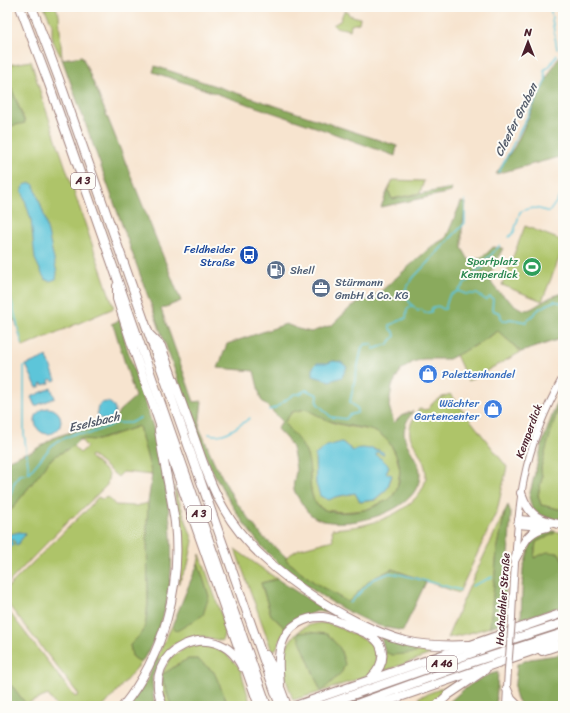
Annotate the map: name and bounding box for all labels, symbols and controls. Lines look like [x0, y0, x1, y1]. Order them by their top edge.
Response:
north arrow [508, 22, 548, 62]
text: N [523, 23, 532, 42]
water label: Cleefer Graben [488, 78, 545, 161]
road number: A 3 [71, 173, 95, 189]
place label: Feldheider Straße [184, 240, 236, 272]
bus stop icon: Feldheider Straße [238, 244, 260, 266]
place label: Sportplatz Kemperdick [461, 252, 519, 284]
sports icon: Sportplatz Kemperdick [521, 256, 543, 278]
fuel station icon: Shell [265, 259, 287, 281]
place label: Shell [290, 261, 315, 280]
place label: Stürmann GmbH & Co. KG [335, 273, 409, 305]
office icon: Stürmann GmbH & Co. KG [310, 277, 332, 299]
shop icon: Palettenhandel [417, 363, 439, 385]
place label: Palettenhandel [442, 365, 516, 384]
place label: Wächter Gartencenter [414, 394, 480, 426]
shop icon: Wächter Gartencenter [482, 398, 504, 420]
street label: Kemperdick [510, 401, 548, 461]
water label: Eselsbach [66, 405, 123, 439]
road number: A 3 [187, 506, 211, 522]
street label: Hochdahler Straße [490, 552, 516, 646]
road number: A 46 [427, 656, 457, 672]

